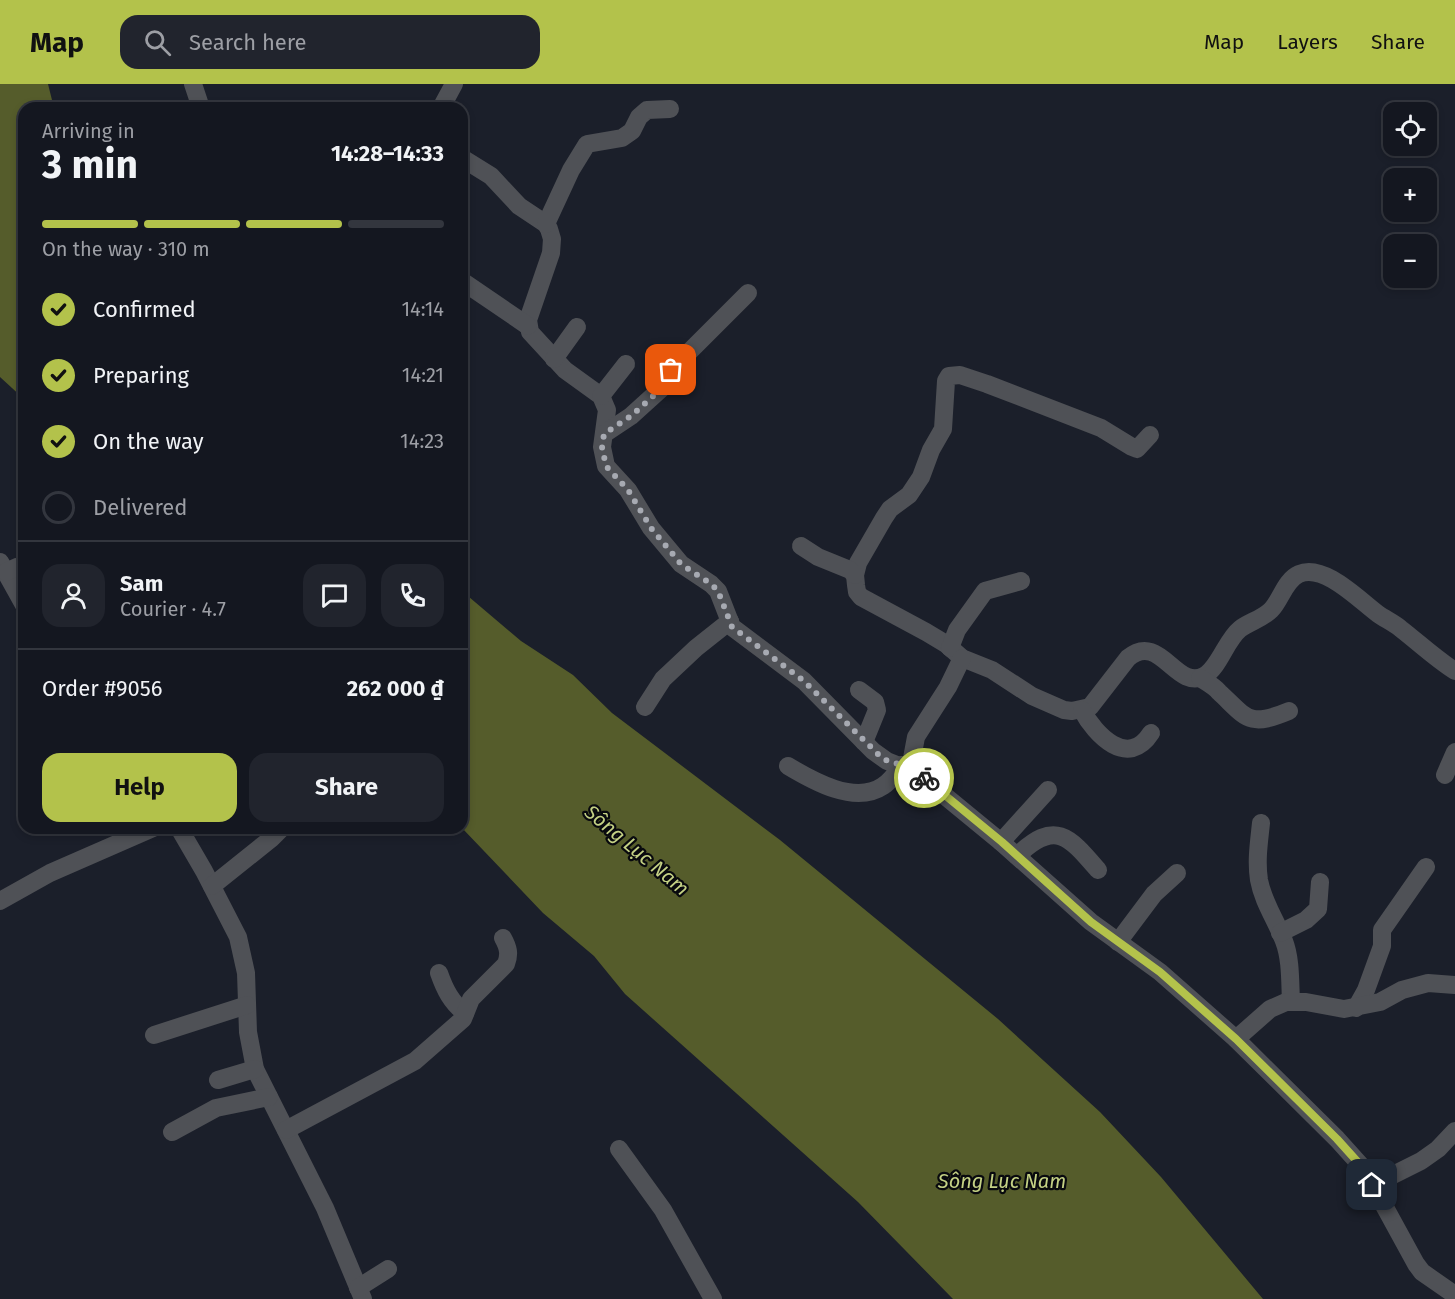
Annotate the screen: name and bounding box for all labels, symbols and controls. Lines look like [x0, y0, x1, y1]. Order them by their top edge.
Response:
search box [120, 15, 540, 69]
text: Map [30, 26, 84, 59]
icon: search [141, 26, 174, 59]
text: Search here [189, 29, 307, 56]
text: Map [1204, 29, 1244, 55]
text: Layers [1277, 29, 1338, 55]
text: Share [1371, 29, 1425, 55]
map controls [1383, 102, 1437, 288]
button: locate [1383, 102, 1437, 156]
text: Arriving in [42, 119, 135, 143]
text: 14:28–14:33 [331, 140, 444, 167]
text: 3 min [42, 142, 138, 188]
button: + [1383, 168, 1437, 222]
button: − [1383, 234, 1437, 288]
text: On the way · 310 m [42, 237, 210, 261]
icon: check [42, 293, 75, 326]
text: Confirmed [93, 296, 196, 323]
text: 14:14 [401, 297, 444, 321]
pin [645, 344, 696, 395]
icon: bag [654, 353, 687, 386]
icon: check [42, 359, 75, 392]
text: Preparing [93, 362, 189, 389]
text: 14:21 [402, 363, 444, 387]
icon: check [42, 425, 75, 458]
text: On the way [93, 428, 204, 455]
text: 14:23 [400, 429, 444, 453]
text: Delivered [93, 494, 188, 521]
button: person [42, 564, 105, 627]
button: chat [303, 564, 366, 627]
button: phone [381, 564, 444, 627]
text: Sam [120, 570, 163, 597]
text: Courier · 4.7 [120, 597, 226, 621]
text: Order #9056 [42, 675, 163, 702]
text: 262 000 ₫ [347, 675, 444, 702]
courier [894, 748, 954, 808]
button: Help [42, 753, 237, 822]
button: Share [249, 753, 444, 822]
icon: bike [908, 762, 941, 795]
water label: Sông Lục Nam [579, 799, 694, 900]
pin [1346, 1159, 1397, 1210]
icon: home [1355, 1168, 1388, 1201]
water label: Sông Lục Nam [937, 1169, 1066, 1193]

